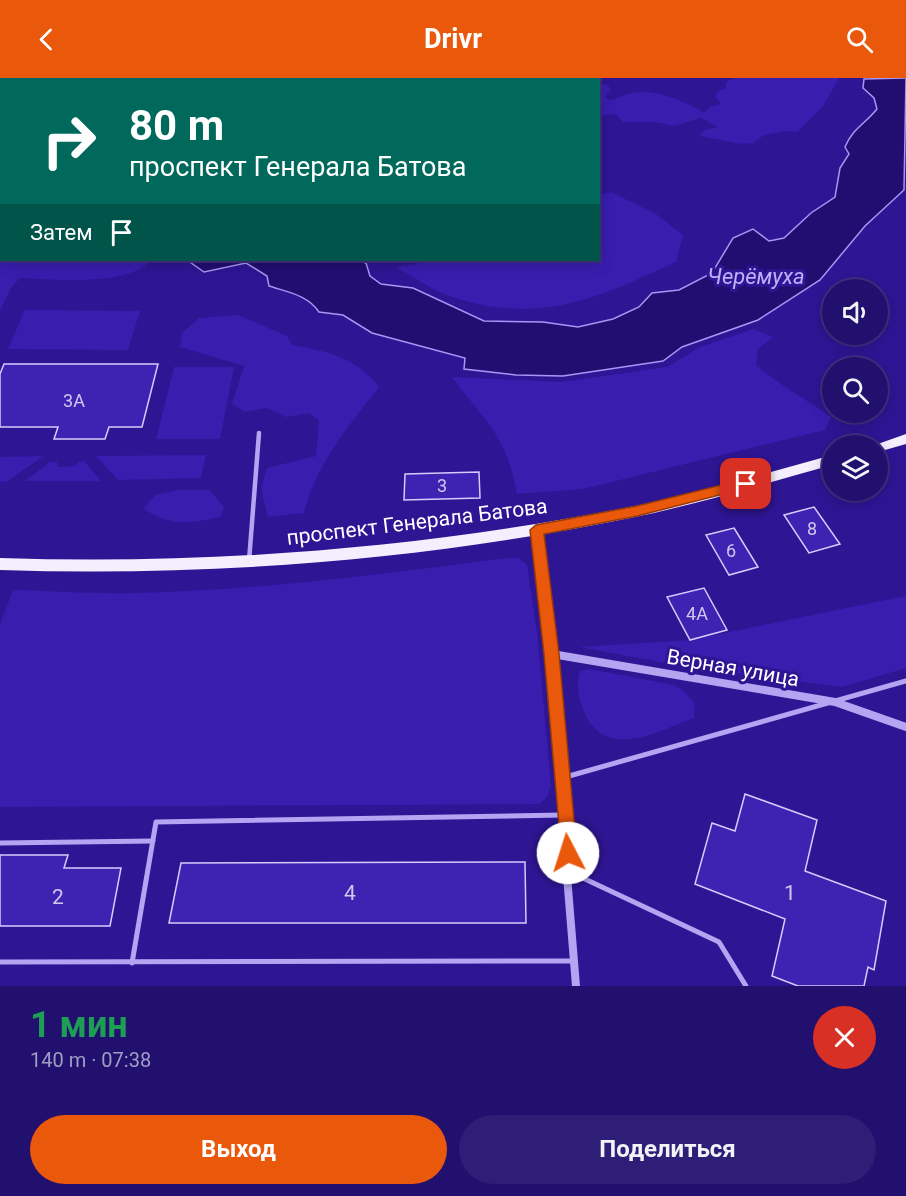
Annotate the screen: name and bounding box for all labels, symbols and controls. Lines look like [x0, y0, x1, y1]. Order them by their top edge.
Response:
icon: back [30, 23, 63, 56]
text: Drivr [424, 23, 482, 55]
icon: search [843, 23, 876, 56]
text: 80 m [129, 101, 224, 150]
icon: right [30, 102, 108, 180]
text: проспект Генерала Батова [129, 151, 467, 183]
icon: arrive [105, 216, 138, 249]
text: Затем [30, 220, 93, 245]
water label: Черёмуха [707, 264, 805, 289]
map controls [822, 279, 888, 501]
button: sound [822, 279, 888, 345]
button: search [822, 357, 888, 423]
house number: 3А [63, 390, 85, 411]
button: layers [822, 435, 888, 501]
pin [720, 458, 771, 509]
icon: arrive [729, 467, 762, 500]
house number: 3 [437, 475, 447, 496]
street label: проспект Генерала Батова [285, 494, 549, 550]
house number: 8 [807, 518, 817, 539]
house number: 6 [726, 540, 736, 561]
house number: 4А [686, 603, 708, 624]
street label: Верная улица [665, 645, 801, 691]
position arrow [536, 821, 600, 885]
house number: 4 [344, 881, 356, 905]
house number: 1 [784, 881, 796, 905]
house number: 2 [52, 885, 64, 909]
text: 1 мин [30, 1004, 128, 1046]
button: close [813, 1006, 876, 1069]
text: 140 m · 07:38 [30, 1048, 151, 1072]
button: Выход [30, 1115, 447, 1184]
button: Поделиться [459, 1115, 876, 1184]

